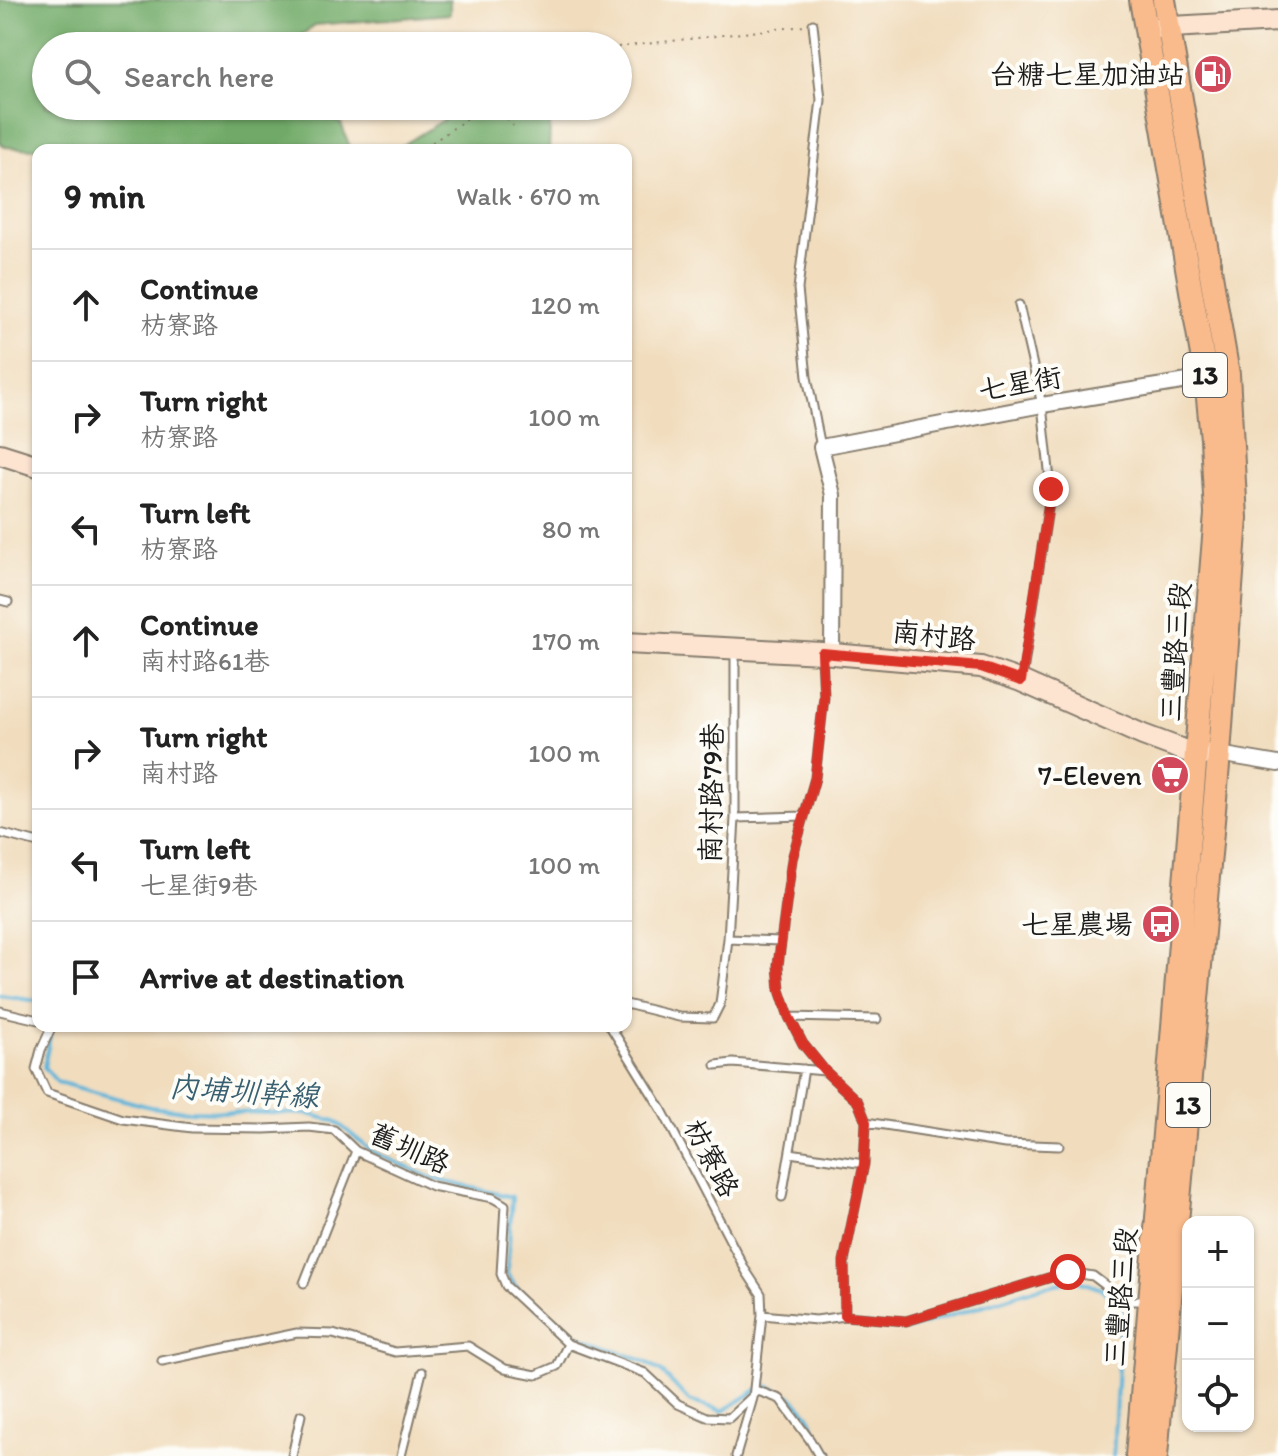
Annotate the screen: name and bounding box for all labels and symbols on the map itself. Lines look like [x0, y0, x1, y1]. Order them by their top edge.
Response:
fuel station icon: 台糖七星加油站 [1192, 53, 1234, 95]
place label: 台糖七星加油站 [989, 57, 1185, 91]
road number: 13 [1183, 353, 1227, 397]
street label: 七星街 [976, 359, 1064, 407]
route end [1033, 471, 1069, 507]
street label: 三豐路三段 [1153, 581, 1197, 723]
street label: 南村路 [890, 614, 978, 656]
street label: 南村路79巷 [693, 721, 729, 864]
supermarket icon: 7-Eleven [1149, 754, 1191, 796]
place label: 7-Eleven [1038, 758, 1142, 792]
bus stop icon: 七星農場 [1140, 903, 1182, 945]
place label: 七星農場 [1021, 907, 1133, 941]
water label: 內埔圳幹線 [168, 1067, 322, 1115]
road number: 13 [1166, 1083, 1210, 1127]
street label: 枋寮路 [677, 1113, 747, 1203]
street label: 舊圳路 [365, 1115, 455, 1181]
street label: 三豐路三段 [1097, 1226, 1143, 1368]
route start [1050, 1254, 1086, 1290]

